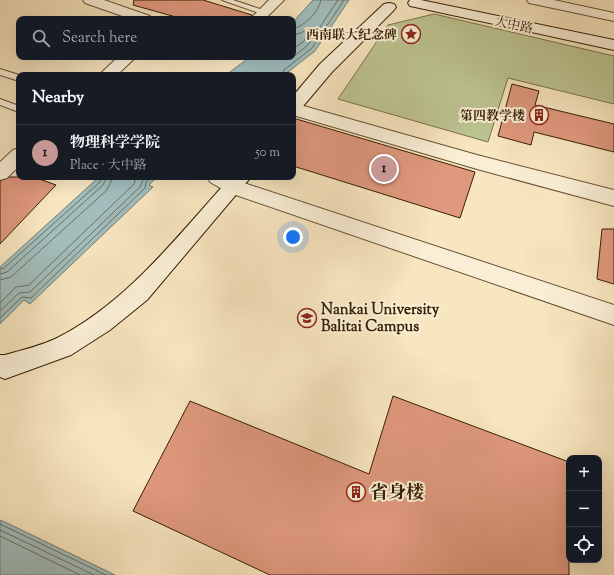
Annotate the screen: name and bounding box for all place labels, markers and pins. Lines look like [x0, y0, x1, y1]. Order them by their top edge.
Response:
place icon: 西南联大纪念碑 [400, 23, 422, 45]
place label: 西南联大纪念碑 [306, 27, 397, 45]
building icon: 第四教学楼 [528, 104, 550, 126]
place label: 第四教学楼 [460, 108, 525, 126]
pin: 1 [371, 154, 397, 184]
place label: Nankai University Balitai Campus [321, 300, 440, 338]
school or university icon: Nankai University Balitai Campus [296, 307, 318, 329]
building icon: 省身楼 [345, 481, 367, 503]
place label: 省身楼 [370, 481, 424, 507]

